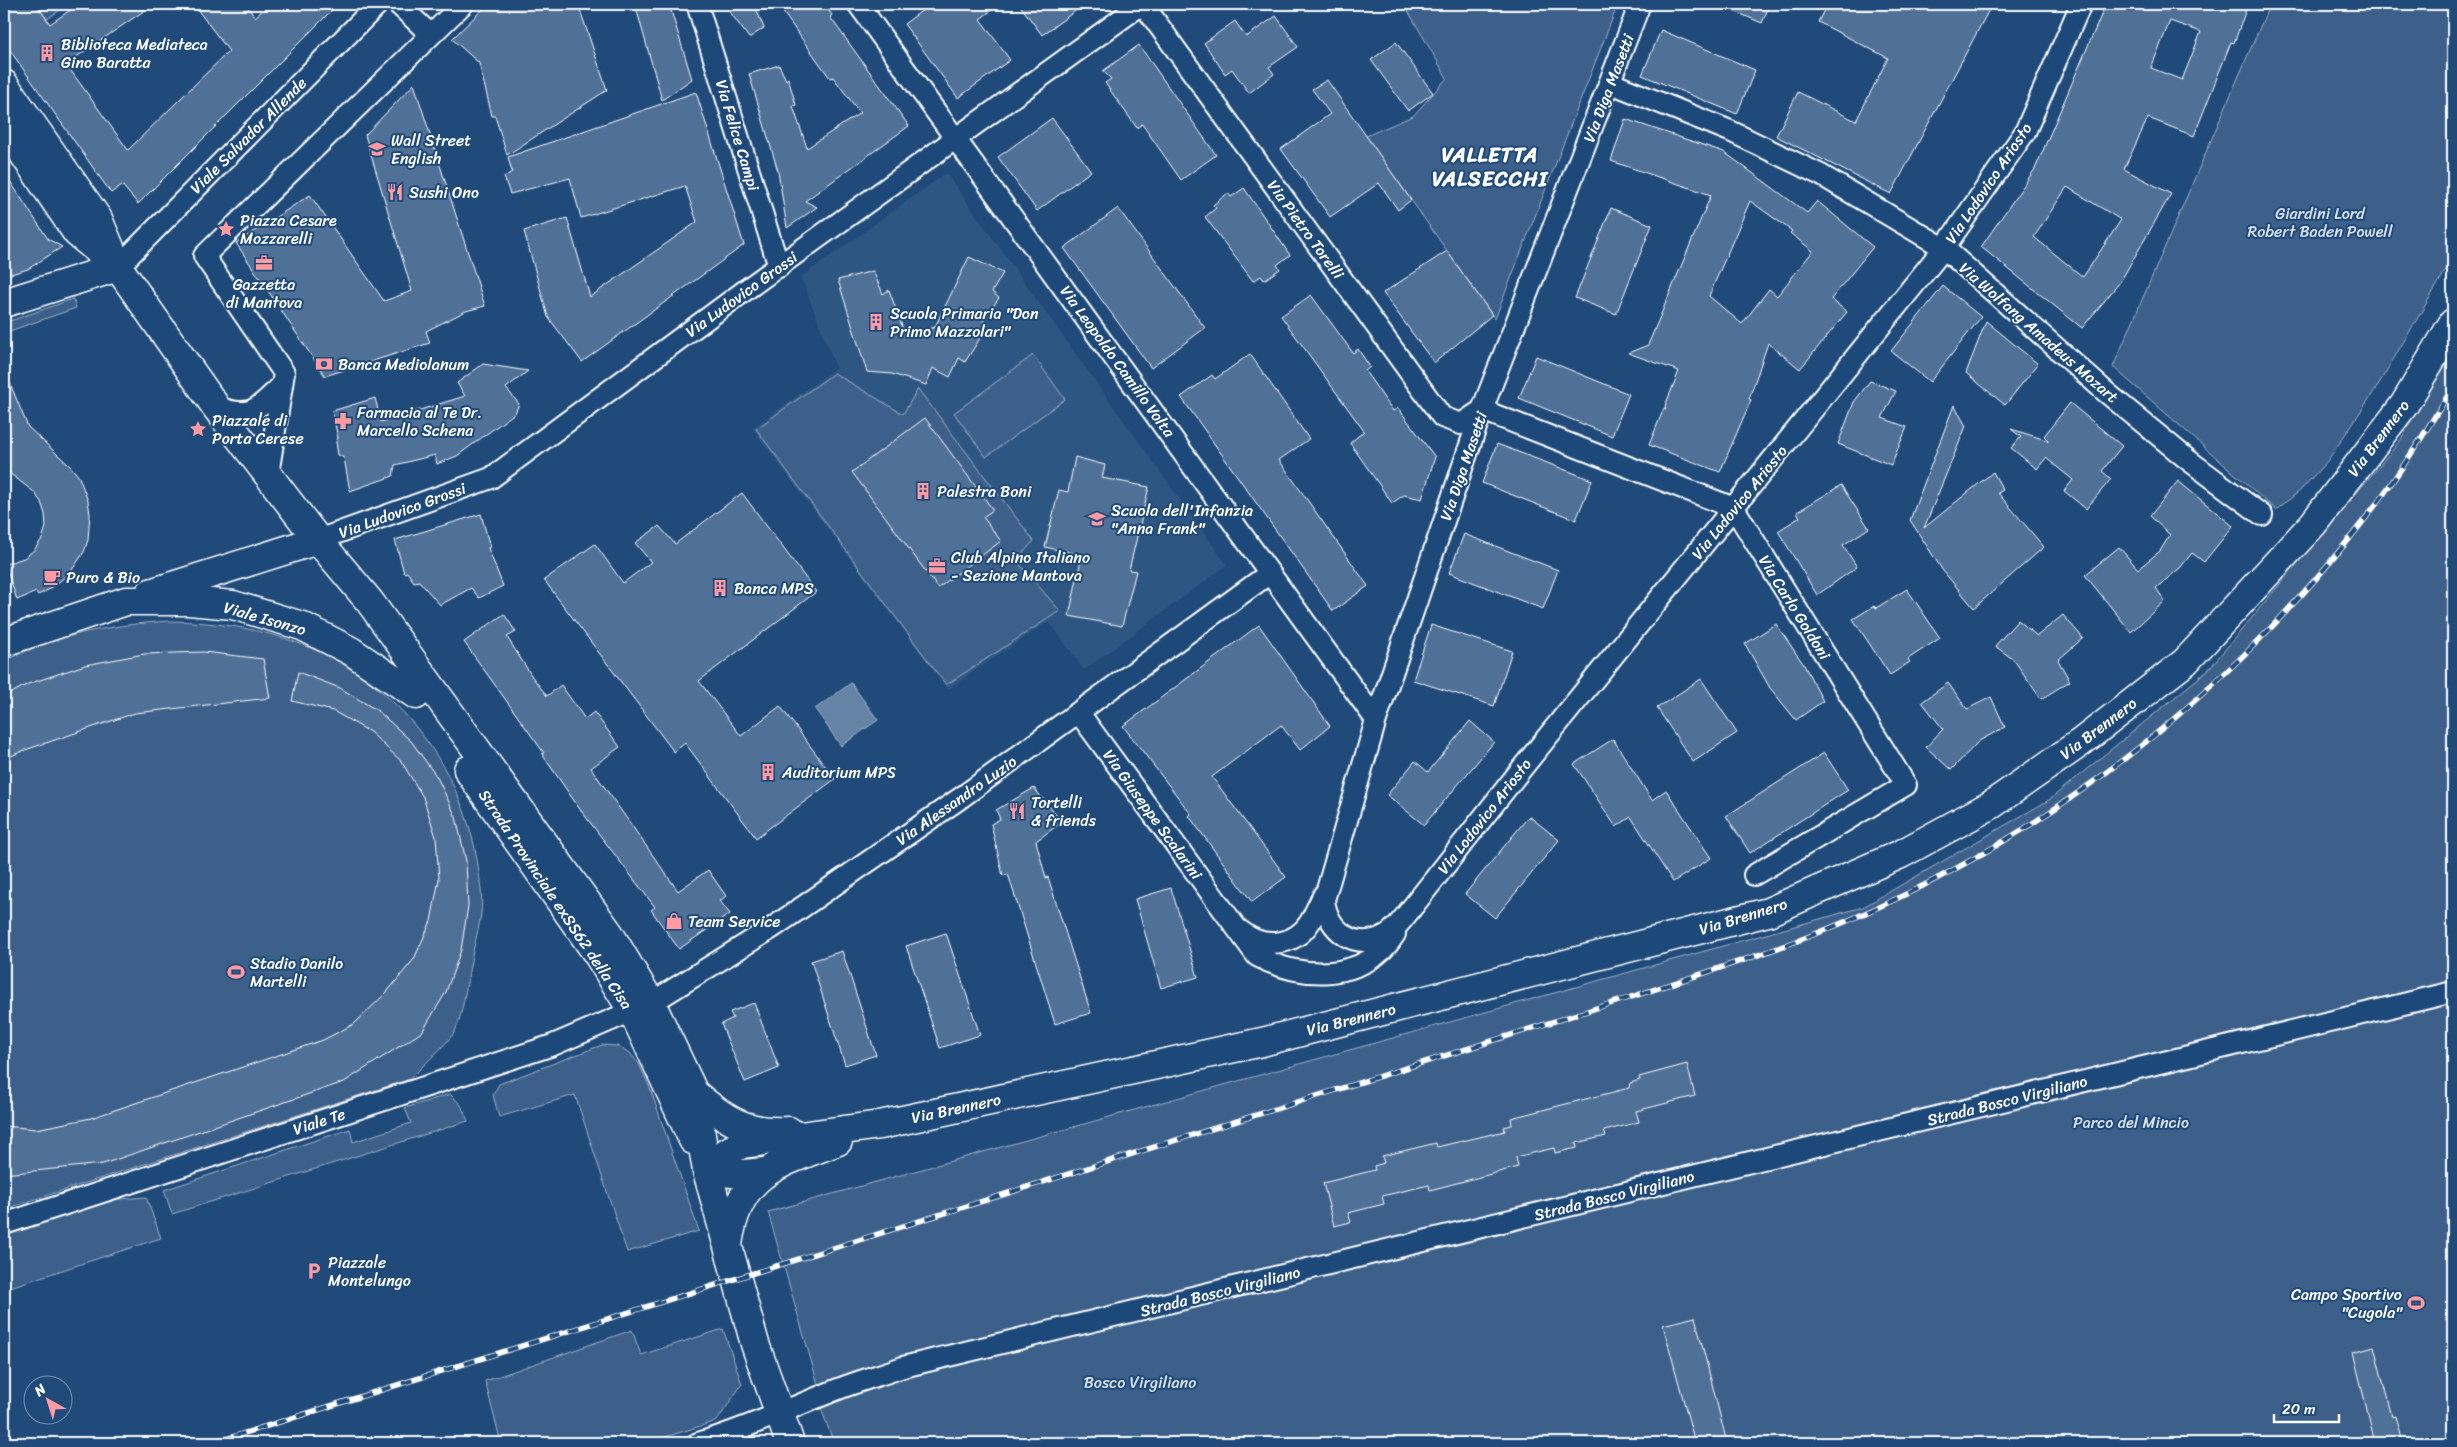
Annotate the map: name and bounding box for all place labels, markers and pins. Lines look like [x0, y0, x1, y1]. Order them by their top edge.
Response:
place label: Biblioteca Mediateca Gino Baratta [61, 30, 208, 77]
building icon: Biblioteca Mediateca Gino Baratta [37, 43, 57, 63]
place label: Wall Street English [391, 126, 471, 173]
school or university icon: Wall Street English [367, 139, 387, 159]
place label: Sushi Ono [409, 178, 479, 207]
restaurant icon: Sushi Ono [385, 182, 405, 202]
place label: Piazza Cesare Mozzarelli [240, 206, 337, 253]
place icon: Piazza Cesare Mozzarelli [216, 219, 236, 239]
office icon: Gazzetta di Mantova [254, 253, 274, 273]
place label: Gazzetta di Mantova [226, 270, 302, 317]
place label: Scuola Primaria "Don Primo Mazzolari" [890, 299, 1039, 346]
building icon: Scuola Primaria "Don Primo Mazzolari" [866, 312, 886, 332]
place label: Banca Mediolanum [338, 350, 469, 379]
bank icon: Banca Mediolanum [314, 354, 334, 374]
place label: Farmacia al Te Dr. Marcello Schena [357, 398, 482, 445]
place label: Piazzale di Porta Cerese [212, 406, 304, 453]
pharmacy icon: Farmacia al Te Dr. Marcello Schena [333, 411, 353, 431]
place icon: Piazzale di Porta Cerese [188, 419, 208, 439]
place label: Palestra Boni [937, 477, 1032, 506]
building icon: Palestra Boni [913, 481, 933, 501]
place label: Scuola dell'Infanzia "Anna Frank" [1111, 496, 1253, 543]
school or university icon: Scuola dell'Infanzia "Anna Frank" [1087, 509, 1107, 529]
place label: Club Alpino Italiano - Sezione Mantova [951, 543, 1090, 590]
office icon: Club Alpino Italiano - Sezione Mantova [927, 556, 947, 576]
place label: Puro & Bio [66, 563, 140, 592]
cafe icon: Puro & Bio [42, 567, 62, 587]
place label: Banca MPS [734, 574, 814, 603]
building icon: Banca MPS [710, 578, 730, 598]
place label: Auditorium MPS [781, 758, 896, 787]
building icon: Auditorium MPS [758, 762, 778, 782]
place label: Tortelli & friends [1031, 788, 1097, 835]
restaurant icon: Tortelli & friends [1007, 801, 1027, 821]
place label: Team Service [688, 907, 781, 936]
shop icon: Team Service [664, 911, 684, 931]
place label: Stadio Danilo Martelli [250, 949, 343, 996]
sports icon: Stadio Danilo Martelli [226, 962, 246, 982]
place label: Piazzale Montelungo [328, 1248, 411, 1295]
parking icon: Piazzale Montelungo [304, 1261, 324, 1281]
place label: Campo Sportivo "Cugola" [2291, 1280, 2403, 1327]
sports icon: Campo Sportivo "Cugola" [2406, 1293, 2426, 1313]

